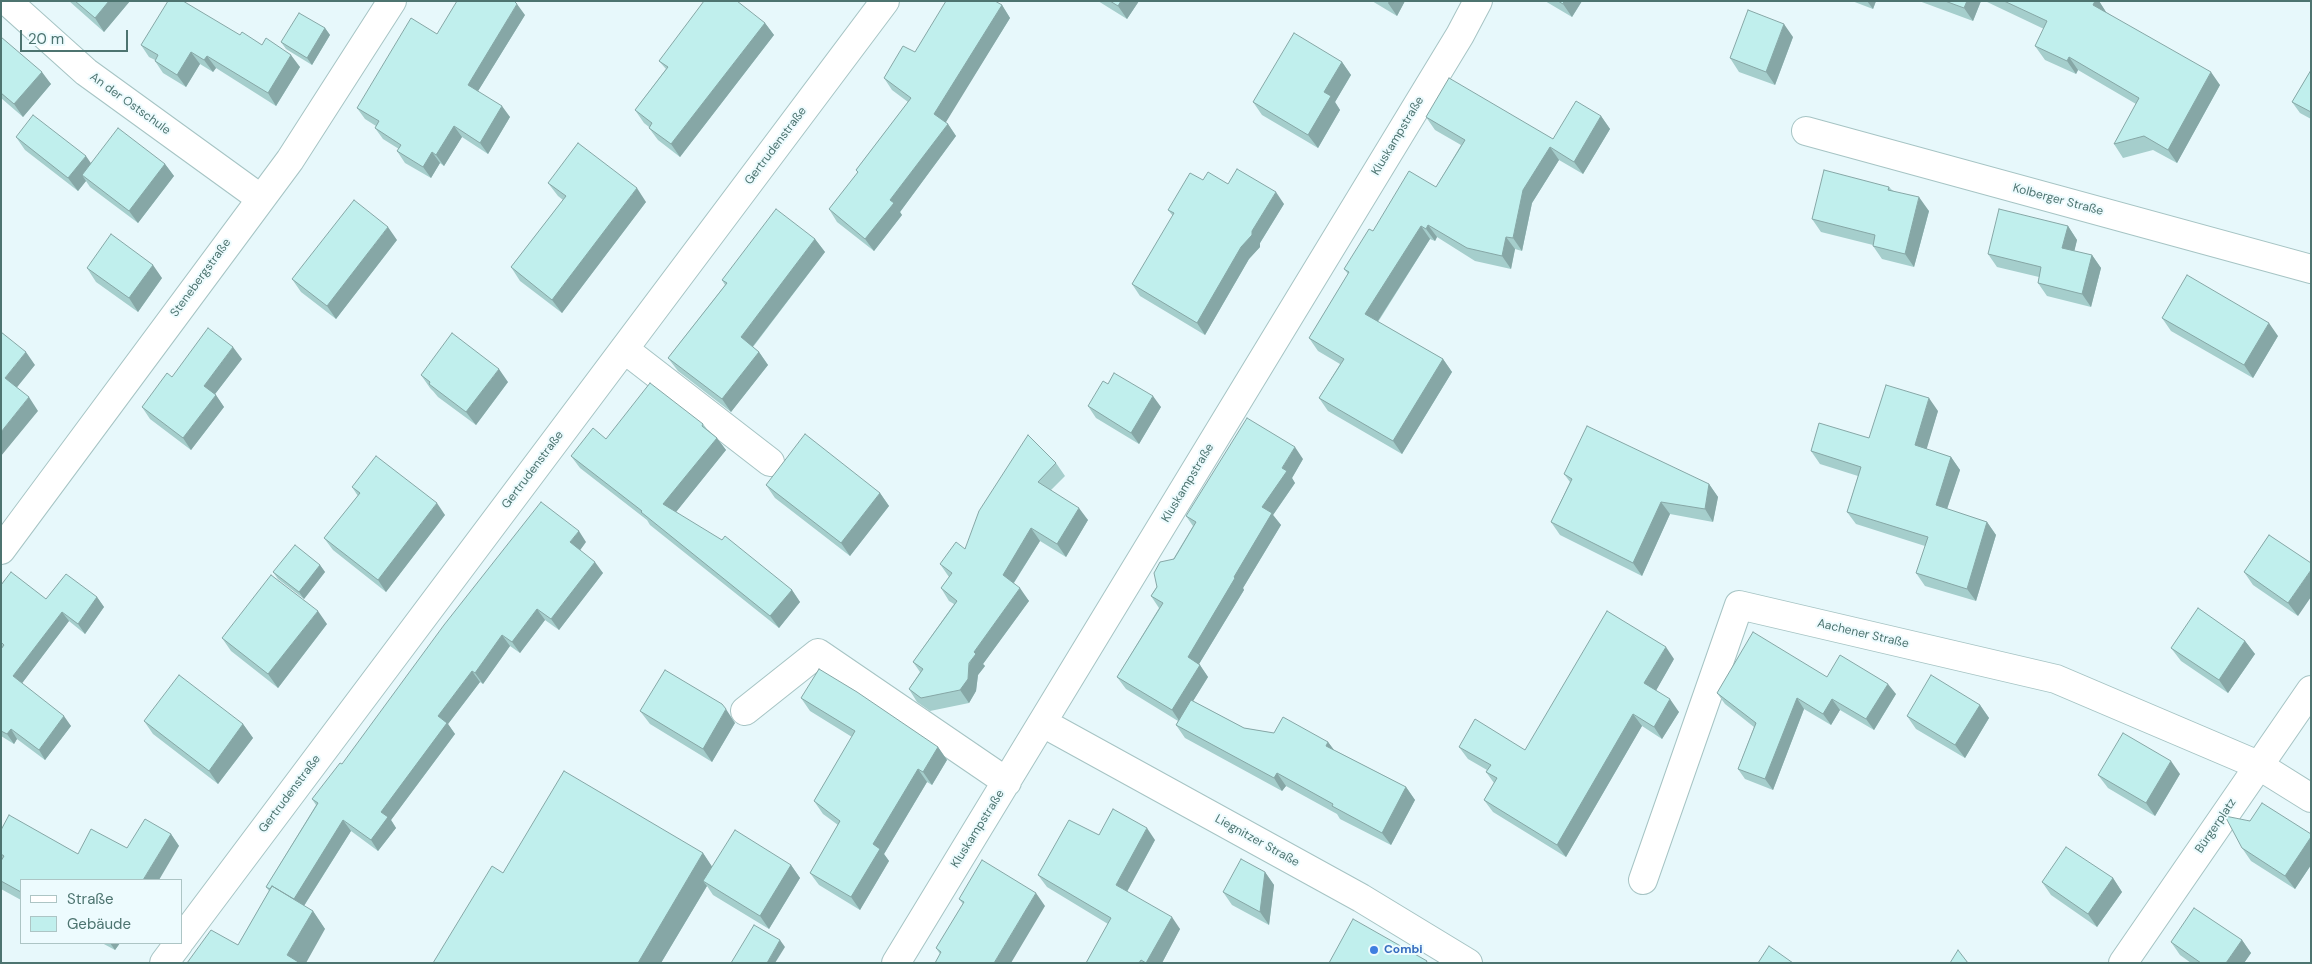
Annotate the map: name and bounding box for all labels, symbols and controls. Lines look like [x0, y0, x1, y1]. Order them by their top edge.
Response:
scale bar [22, 20, 130, 52]
text: 20 m [28, 29, 64, 49]
street label: An der Ostschule [87, 70, 173, 138]
street label: Kluskampstraße [1369, 94, 1427, 178]
street label: Gertrudenstraße [742, 104, 810, 188]
street label: Kolberger Straße [2011, 181, 2105, 219]
street label: Stenebergstraße [168, 236, 234, 320]
street label: Gertrudenstraße [499, 428, 567, 512]
street label: Kluskampstraße [1159, 441, 1217, 525]
street label: Aachener Straße [1816, 616, 1910, 652]
street label: Gertrudenstraße [256, 752, 324, 836]
street label: Kluskampstraße [948, 787, 1008, 871]
street label: Bürgerplatz [2192, 796, 2240, 856]
street label: Liegnitzer Straße [1212, 812, 1302, 870]
legend [20, 879, 182, 944]
text: Straße [67, 889, 114, 909]
text: Gebäude [67, 914, 131, 934]
place label: Combi [1384, 943, 1423, 957]
marker: Combi [1368, 944, 1380, 956]

